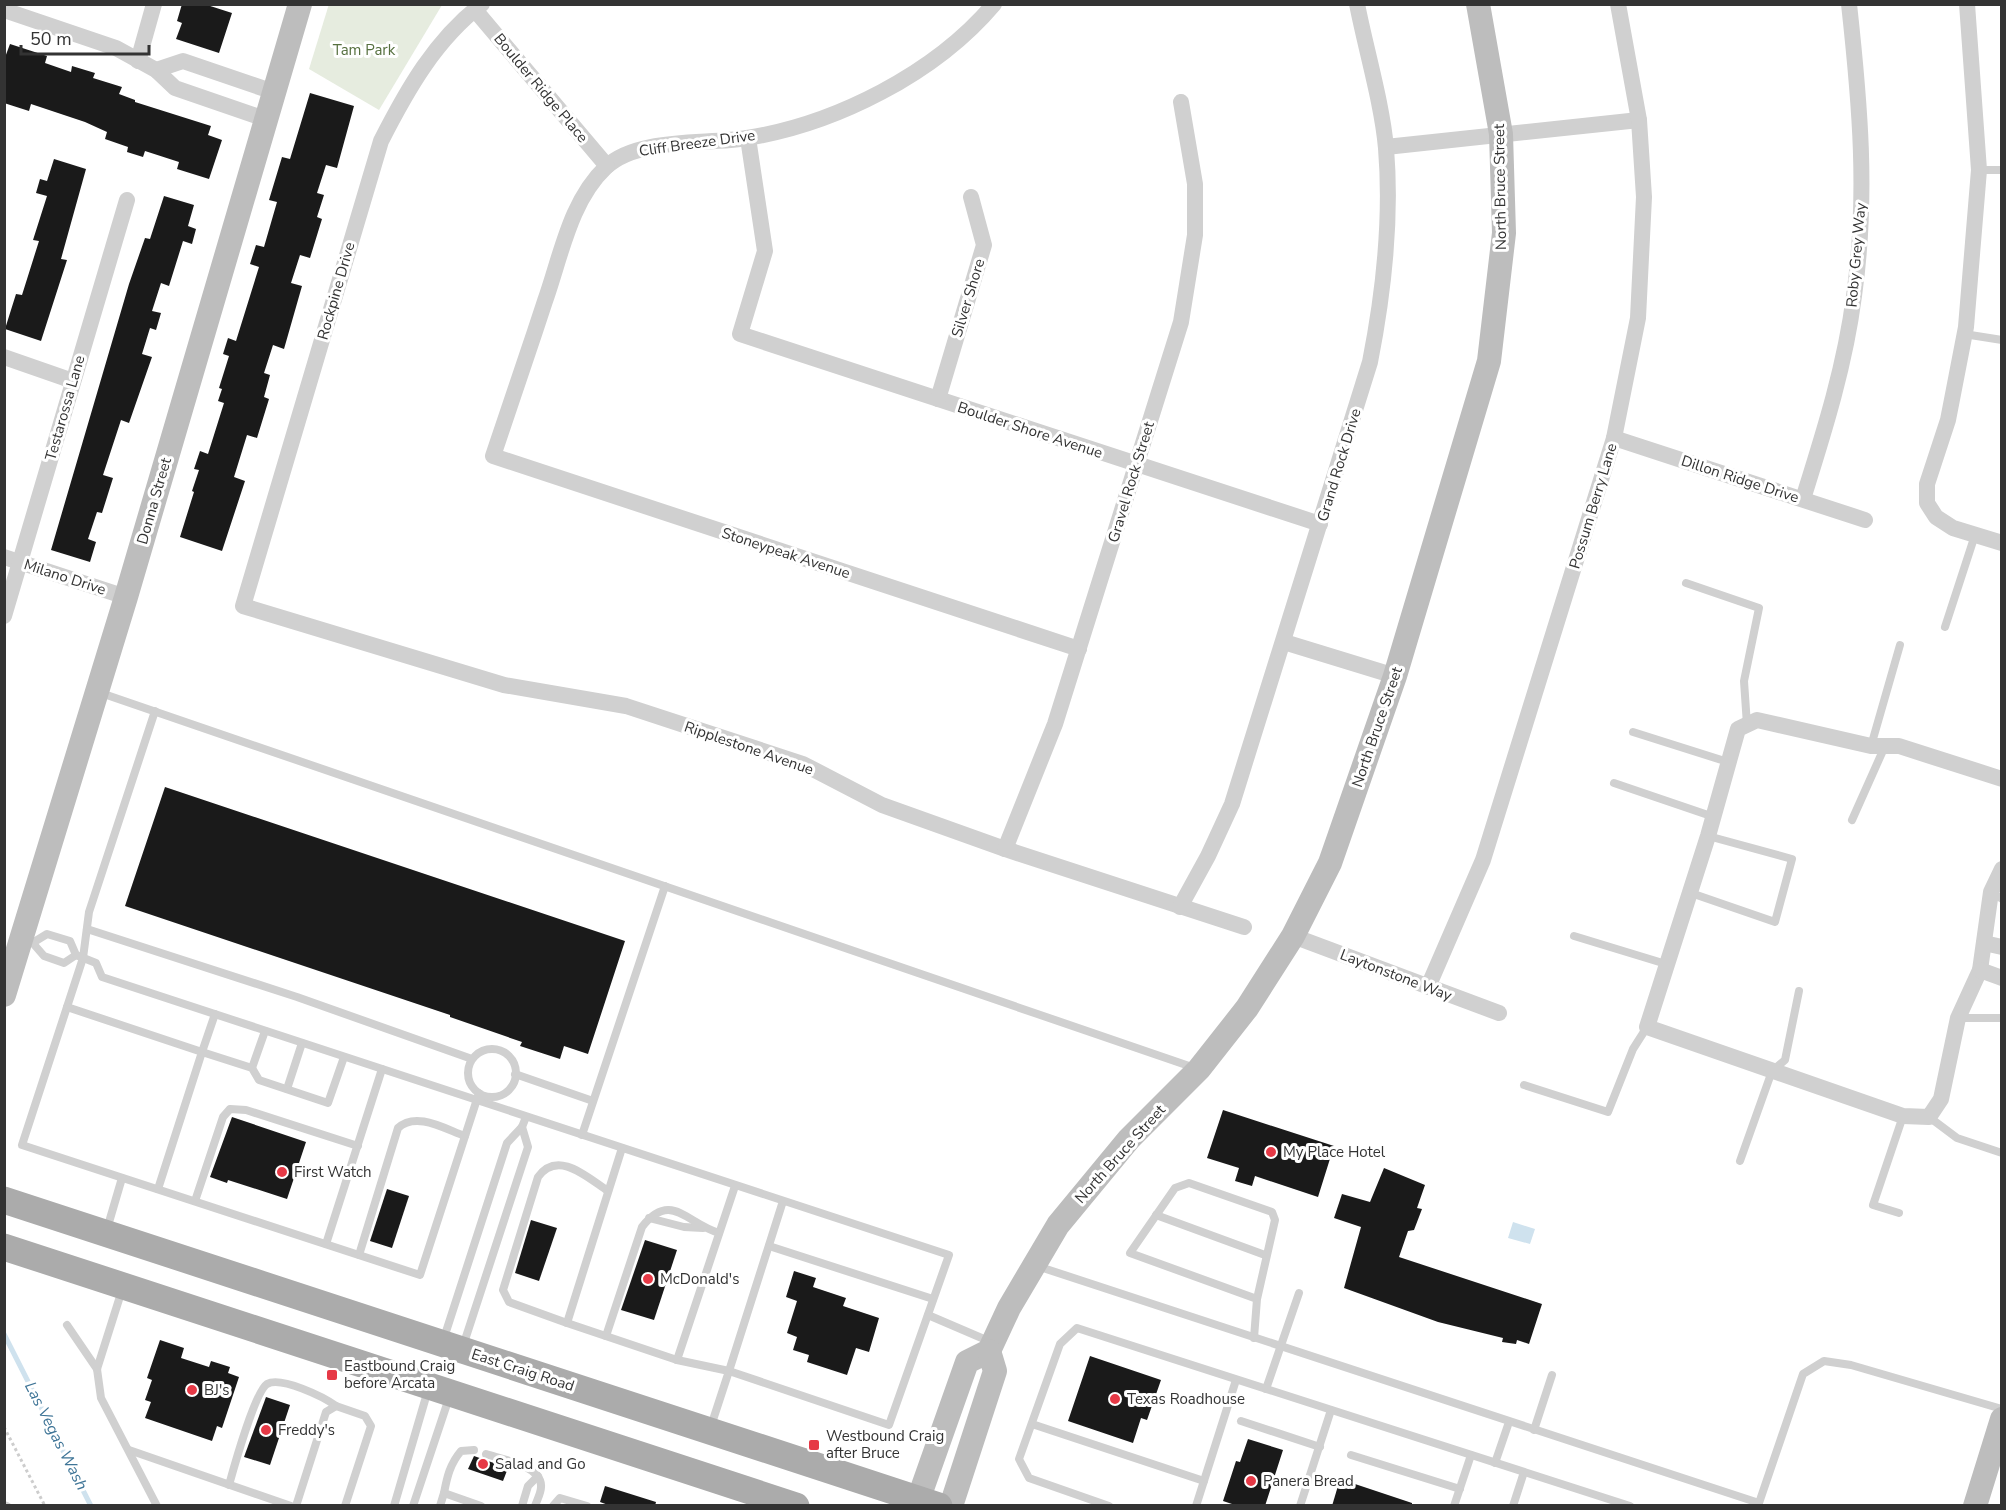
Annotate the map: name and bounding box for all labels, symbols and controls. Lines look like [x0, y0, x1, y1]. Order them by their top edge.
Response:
scale bar [21, 18, 148, 56]
text: 50 m [30, 27, 72, 51]
street label: Boulder Ridge Place [489, 29, 593, 147]
park label: Tam Park [333, 40, 396, 60]
street label: North Bruce Street [1489, 123, 1511, 250]
street label: Cliff Breeze Drive [638, 125, 756, 161]
street label: Roby Grey Way [1841, 201, 1871, 308]
street label: Rockpine Drive [312, 240, 360, 342]
street label: Silver Shore [947, 256, 989, 340]
street label: Testarossa Lane [40, 353, 90, 463]
street label: Boulder Shore Avenue [955, 397, 1105, 463]
street label: Grand Rock Drive [1312, 406, 1366, 524]
street label: Gravel Rock Street [1103, 418, 1159, 545]
street label: Possum Berry Lane [1564, 441, 1622, 571]
street label: Dillon Ridge Drive [1679, 451, 1801, 507]
street label: Donna Street [132, 455, 176, 547]
street label: Stoneypeak Avenue [719, 523, 853, 583]
street label: Milano Drive [21, 554, 109, 600]
street label: North Bruce Street [1347, 663, 1407, 790]
street label: Ripplestone Avenue [682, 717, 816, 780]
street label: Laytonstone Way [1337, 944, 1455, 1006]
street label: North Bruce Street [1070, 1100, 1170, 1208]
place label: My Place Hotel [1283, 1142, 1386, 1162]
marker: My Place Hotel [1264, 1145, 1278, 1159]
place label: First Watch [294, 1162, 372, 1182]
marker: First Watch [275, 1165, 289, 1179]
place label: McDonald's [660, 1269, 739, 1289]
marker: McDonald's [641, 1272, 655, 1286]
street label: East Craig Road [469, 1344, 577, 1396]
place label: Eastbound Craig before Arcata [344, 1356, 455, 1393]
marker: Eastbound Craig before Arcata [325, 1368, 339, 1382]
water label: Las Vegas Wash [19, 1378, 93, 1494]
place label: BJ's [204, 1380, 229, 1400]
marker: BJ's [185, 1383, 199, 1397]
place label: Texas Roadhouse [1127, 1389, 1245, 1409]
marker: Texas Roadhouse [1108, 1392, 1122, 1406]
place label: Freddy's [278, 1420, 335, 1440]
marker: Freddy's [259, 1423, 273, 1437]
place label: Westbound Craig after Bruce [826, 1426, 944, 1463]
marker: Westbound Craig after Bruce [807, 1438, 821, 1452]
place label: Salad and Go [495, 1454, 585, 1474]
marker: Salad and Go [476, 1457, 490, 1471]
place label: Panera Bread [1263, 1471, 1354, 1491]
marker: Panera Bread [1244, 1474, 1258, 1488]

